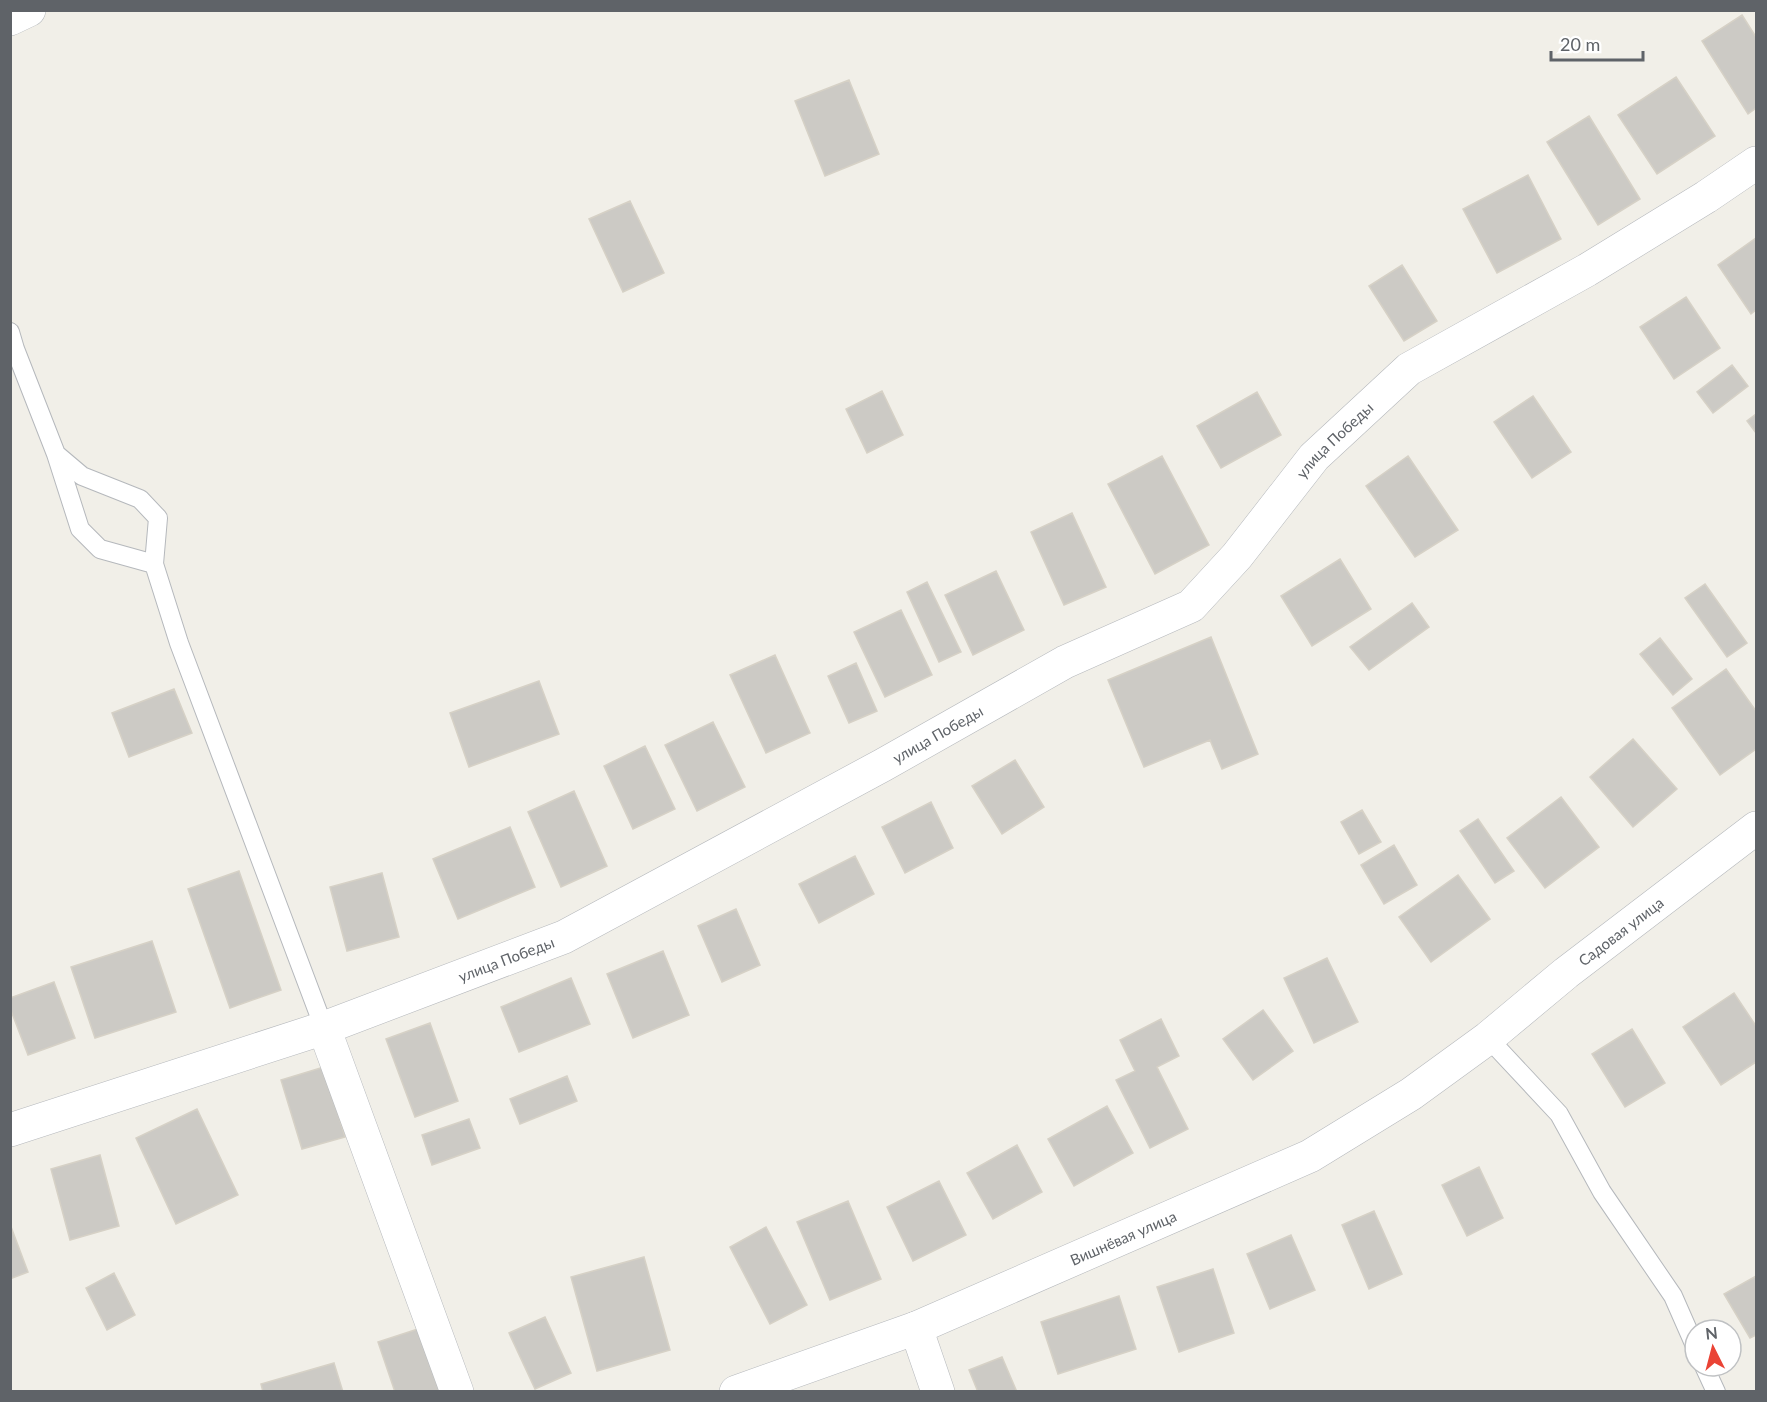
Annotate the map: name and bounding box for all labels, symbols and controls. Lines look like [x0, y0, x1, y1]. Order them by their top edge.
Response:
scale bar [1551, 24, 1642, 62]
text: 20 m [1560, 33, 1600, 55]
street label: улица Победы [1292, 398, 1377, 482]
street label: улица Победы [889, 701, 986, 767]
street label: Садовая улица [1575, 893, 1667, 969]
street label: улица Победы [456, 933, 557, 985]
street label: Вишнёвая улица [1067, 1207, 1179, 1269]
north arrow [1683, 1318, 1743, 1378]
text: N [1704, 1322, 1719, 1343]

